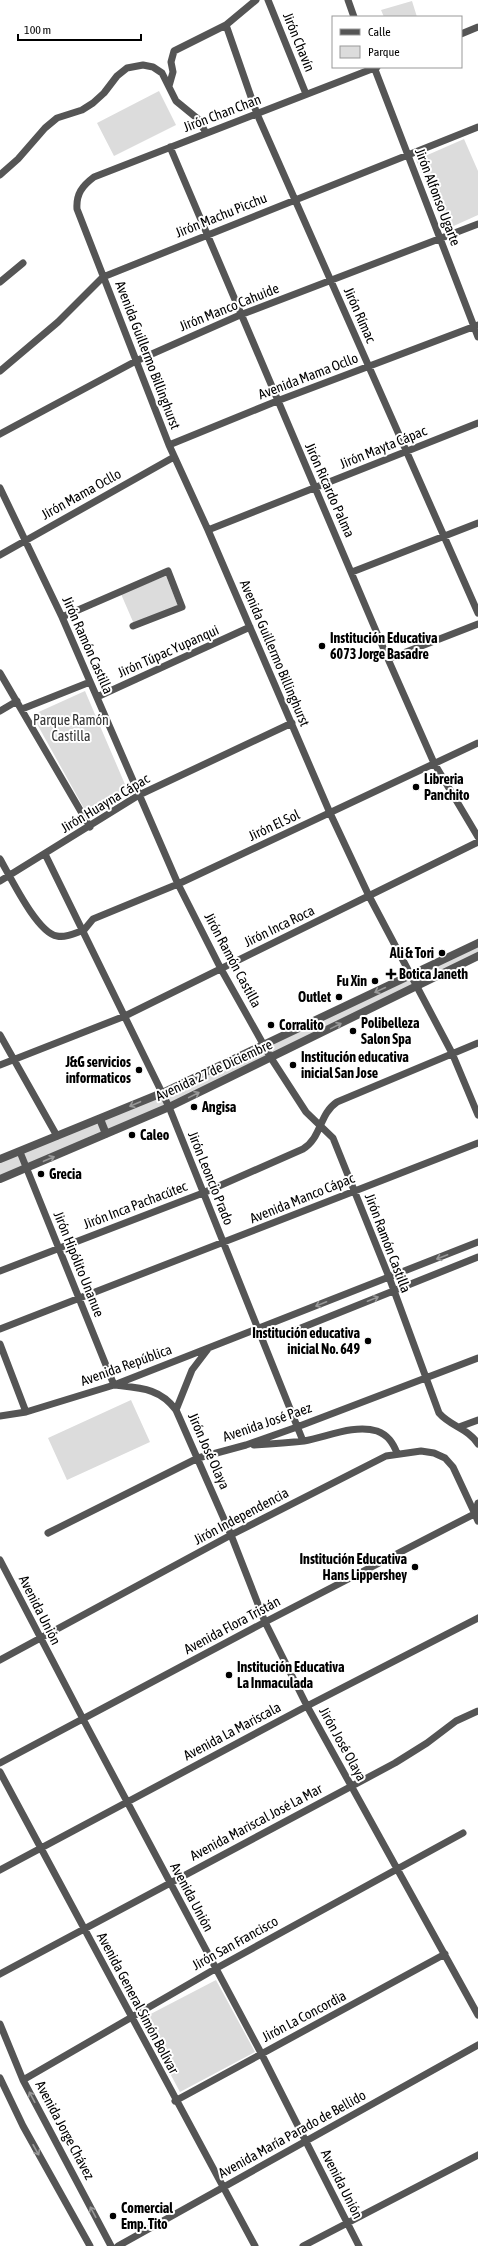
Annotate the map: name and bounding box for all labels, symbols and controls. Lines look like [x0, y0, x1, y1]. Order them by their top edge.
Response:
street label: Jirón Chavín [280, 10, 318, 74]
scale bar [18, 16, 141, 42]
legend [332, 16, 462, 68]
text: 100 m [24, 23, 51, 37]
text: Calle [368, 25, 391, 39]
text: Parque [368, 45, 400, 59]
street label: Jirón Chan Chan [181, 91, 263, 135]
street label: Jirón Alfonso Ugarte [412, 146, 464, 248]
street label: Jirón Machu Picchu [173, 189, 269, 241]
street label: Avenida Guillermo Billinghurst [112, 279, 184, 431]
street label: Jirón Manco Cahuide [177, 280, 281, 334]
street label: Jirón Rímac [341, 285, 380, 346]
street label: Avenida Mama Ocllo [256, 350, 360, 402]
street label: Jirón Mayta Cápac [337, 422, 430, 472]
street label: Jirón Ricardo Palma [302, 440, 358, 540]
street label: Jirón Mama Ocllo [38, 465, 124, 523]
street label: Avenida Guillermo Billinghurst [237, 577, 313, 729]
street label: Jirón Ramón Castilla [59, 594, 117, 696]
street label: Jirón Túpac Yupanqui [115, 621, 221, 681]
place label: Institución Educativa 6073 Jorge Basadre [330, 630, 438, 662]
marker: Institución Educativa 6073 Jorge Basadre [317, 641, 327, 651]
park label: Parque Ramón Castilla [33, 712, 109, 744]
street label: Jirón Huayna Cápac [58, 770, 153, 836]
place label: Libreria Panchito [424, 771, 470, 803]
marker: Libreria Panchito [411, 782, 421, 792]
street label: Jirón El Sol [246, 806, 303, 844]
street label: Jirón Inca Roca [241, 902, 317, 950]
street label: Jirón Ramón Castilla [201, 910, 265, 1010]
place label: Ali & Tori [389, 945, 434, 961]
marker: Ali & Tori [437, 948, 447, 958]
place label: Botica Janeth [399, 966, 468, 982]
marker: Botica Janeth [386, 969, 396, 979]
place label: Fu Xin [337, 973, 367, 989]
marker: Fu Xin [370, 976, 380, 986]
one-way arrow [374, 987, 386, 994]
place label: Outlet [298, 989, 331, 1005]
marker: Outlet [334, 992, 344, 1002]
place label: Polibelleza Salon Spa [361, 1015, 420, 1047]
place label: Corralito [279, 1017, 324, 1033]
marker: Corralito [266, 1020, 276, 1030]
one-way arrow [329, 1022, 341, 1029]
marker: Polibelleza Salon Spa [348, 1026, 358, 1036]
street label: Avenida 27 de Diciembre [153, 1036, 275, 1104]
place label: Institución educativa inicial San Jose [301, 1049, 409, 1081]
place label: J&G servicios informaticos [65, 1054, 131, 1086]
marker: Institución educativa inicial San Jose [288, 1060, 298, 1070]
marker: J&G servicios informaticos [134, 1065, 144, 1075]
one-way arrow [187, 1091, 199, 1098]
place label: Angisa [201, 1099, 237, 1115]
one-way arrow [130, 1101, 142, 1109]
marker: Angisa [189, 1102, 199, 1112]
place label: Caleo [140, 1127, 170, 1143]
street label: Jirón Leoncio Prado [185, 1129, 237, 1227]
marker: Caleo [127, 1130, 137, 1140]
one-way arrow [43, 1154, 55, 1162]
place label: Grecia [49, 1166, 82, 1182]
marker: Grecia [36, 1169, 46, 1179]
street label: Avenida Manco Cápac [247, 1169, 357, 1226]
street label: Jirón Inca Pachacútec [81, 1178, 190, 1232]
street label: Jirón Ramón Castilla [362, 1191, 414, 1295]
street label: Jirón Hipólito Unanue [51, 1209, 107, 1319]
one-way arrow [436, 1253, 448, 1261]
one-way arrow [367, 1294, 379, 1302]
one-way arrow [315, 1301, 327, 1309]
place label: Institución educativa inicial No. 649 [252, 1325, 360, 1357]
marker: Institución educativa inicial No. 649 [363, 1336, 373, 1346]
street label: Avenida República [78, 1341, 174, 1389]
street label: Avenida José Paez [221, 1399, 313, 1445]
street label: Jirón José Olaya [185, 1410, 233, 1492]
street label: Jirón Independencia [191, 1484, 291, 1548]
place label: Institución Educativa Hans Lippershey [300, 1551, 407, 1583]
marker: Institución Educativa Hans Lippershey [410, 1562, 420, 1572]
street label: Avenida Unión [16, 1573, 64, 1647]
street label: Avenida Flora Tristán [181, 1593, 283, 1657]
place label: Institución Educativa La Inmaculada [237, 1659, 345, 1691]
marker: Institución Educativa La Inmaculada [224, 1670, 234, 1680]
street label: Avenida La Mariscala [181, 1699, 283, 1763]
street label: Jirón José Olaya [316, 1704, 370, 1784]
street label: Avenida Mariscal José La Mar [187, 1780, 326, 1864]
street label: Avenida Unión [167, 1860, 217, 1934]
street label: Jirón San Francisco [189, 1913, 281, 1973]
street label: Avenida General Simón Bolívar [94, 1930, 182, 2077]
street label: Jirón La Concordia [259, 1987, 349, 2045]
street label: Avenida Jorge Chávez [32, 2078, 98, 2182]
street label: Avenida María Parado de Bellido [216, 2087, 368, 2181]
one-way arrow [28, 2091, 35, 2103]
one-way arrow [33, 2144, 41, 2156]
street label: Avenida Unión [318, 2147, 366, 2221]
place label: Comercial Emp. Tito [121, 2200, 173, 2232]
one-way arrow [89, 2206, 96, 2218]
marker: Comercial Emp. Tito [108, 2211, 118, 2221]

